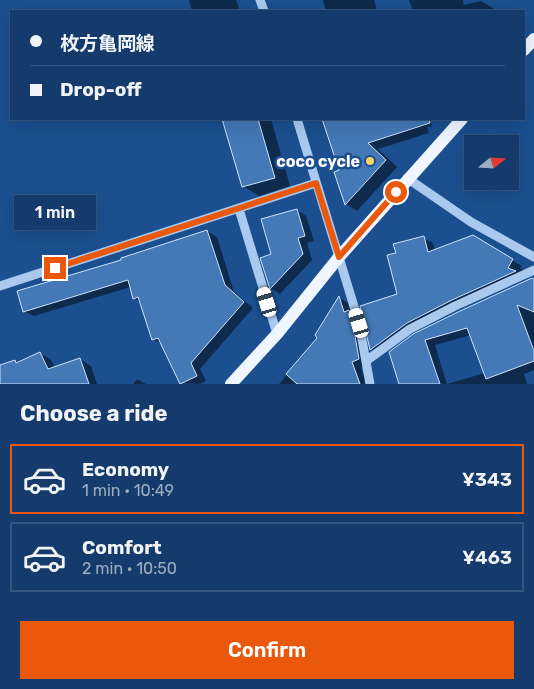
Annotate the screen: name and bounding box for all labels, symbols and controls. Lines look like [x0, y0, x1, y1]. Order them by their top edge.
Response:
text: 枚方亀岡線 [60, 32, 155, 55]
text: Drop-off [60, 78, 142, 101]
north arrow [464, 135, 519, 190]
map controls [464, 135, 519, 190]
place label: coco cycle [276, 152, 360, 171]
marker: coco cycle [364, 155, 376, 167]
route start [385, 181, 407, 203]
callout: 1 min [14, 196, 96, 230]
text: 1 min [35, 203, 75, 222]
route end [44, 257, 66, 279]
car [255, 285, 278, 319]
car [347, 306, 370, 340]
text: Choose a ride [20, 400, 167, 427]
icon: car [22, 457, 67, 502]
text: Economy [82, 458, 169, 481]
text: ¥343 [462, 468, 512, 491]
text: 1 min · 10:49 [82, 481, 174, 500]
icon: car [22, 535, 67, 580]
text: Comfort [82, 536, 162, 559]
text: ¥463 [462, 546, 512, 569]
text: 2 min · 10:50 [82, 559, 177, 578]
button: Confirm [20, 621, 514, 679]

